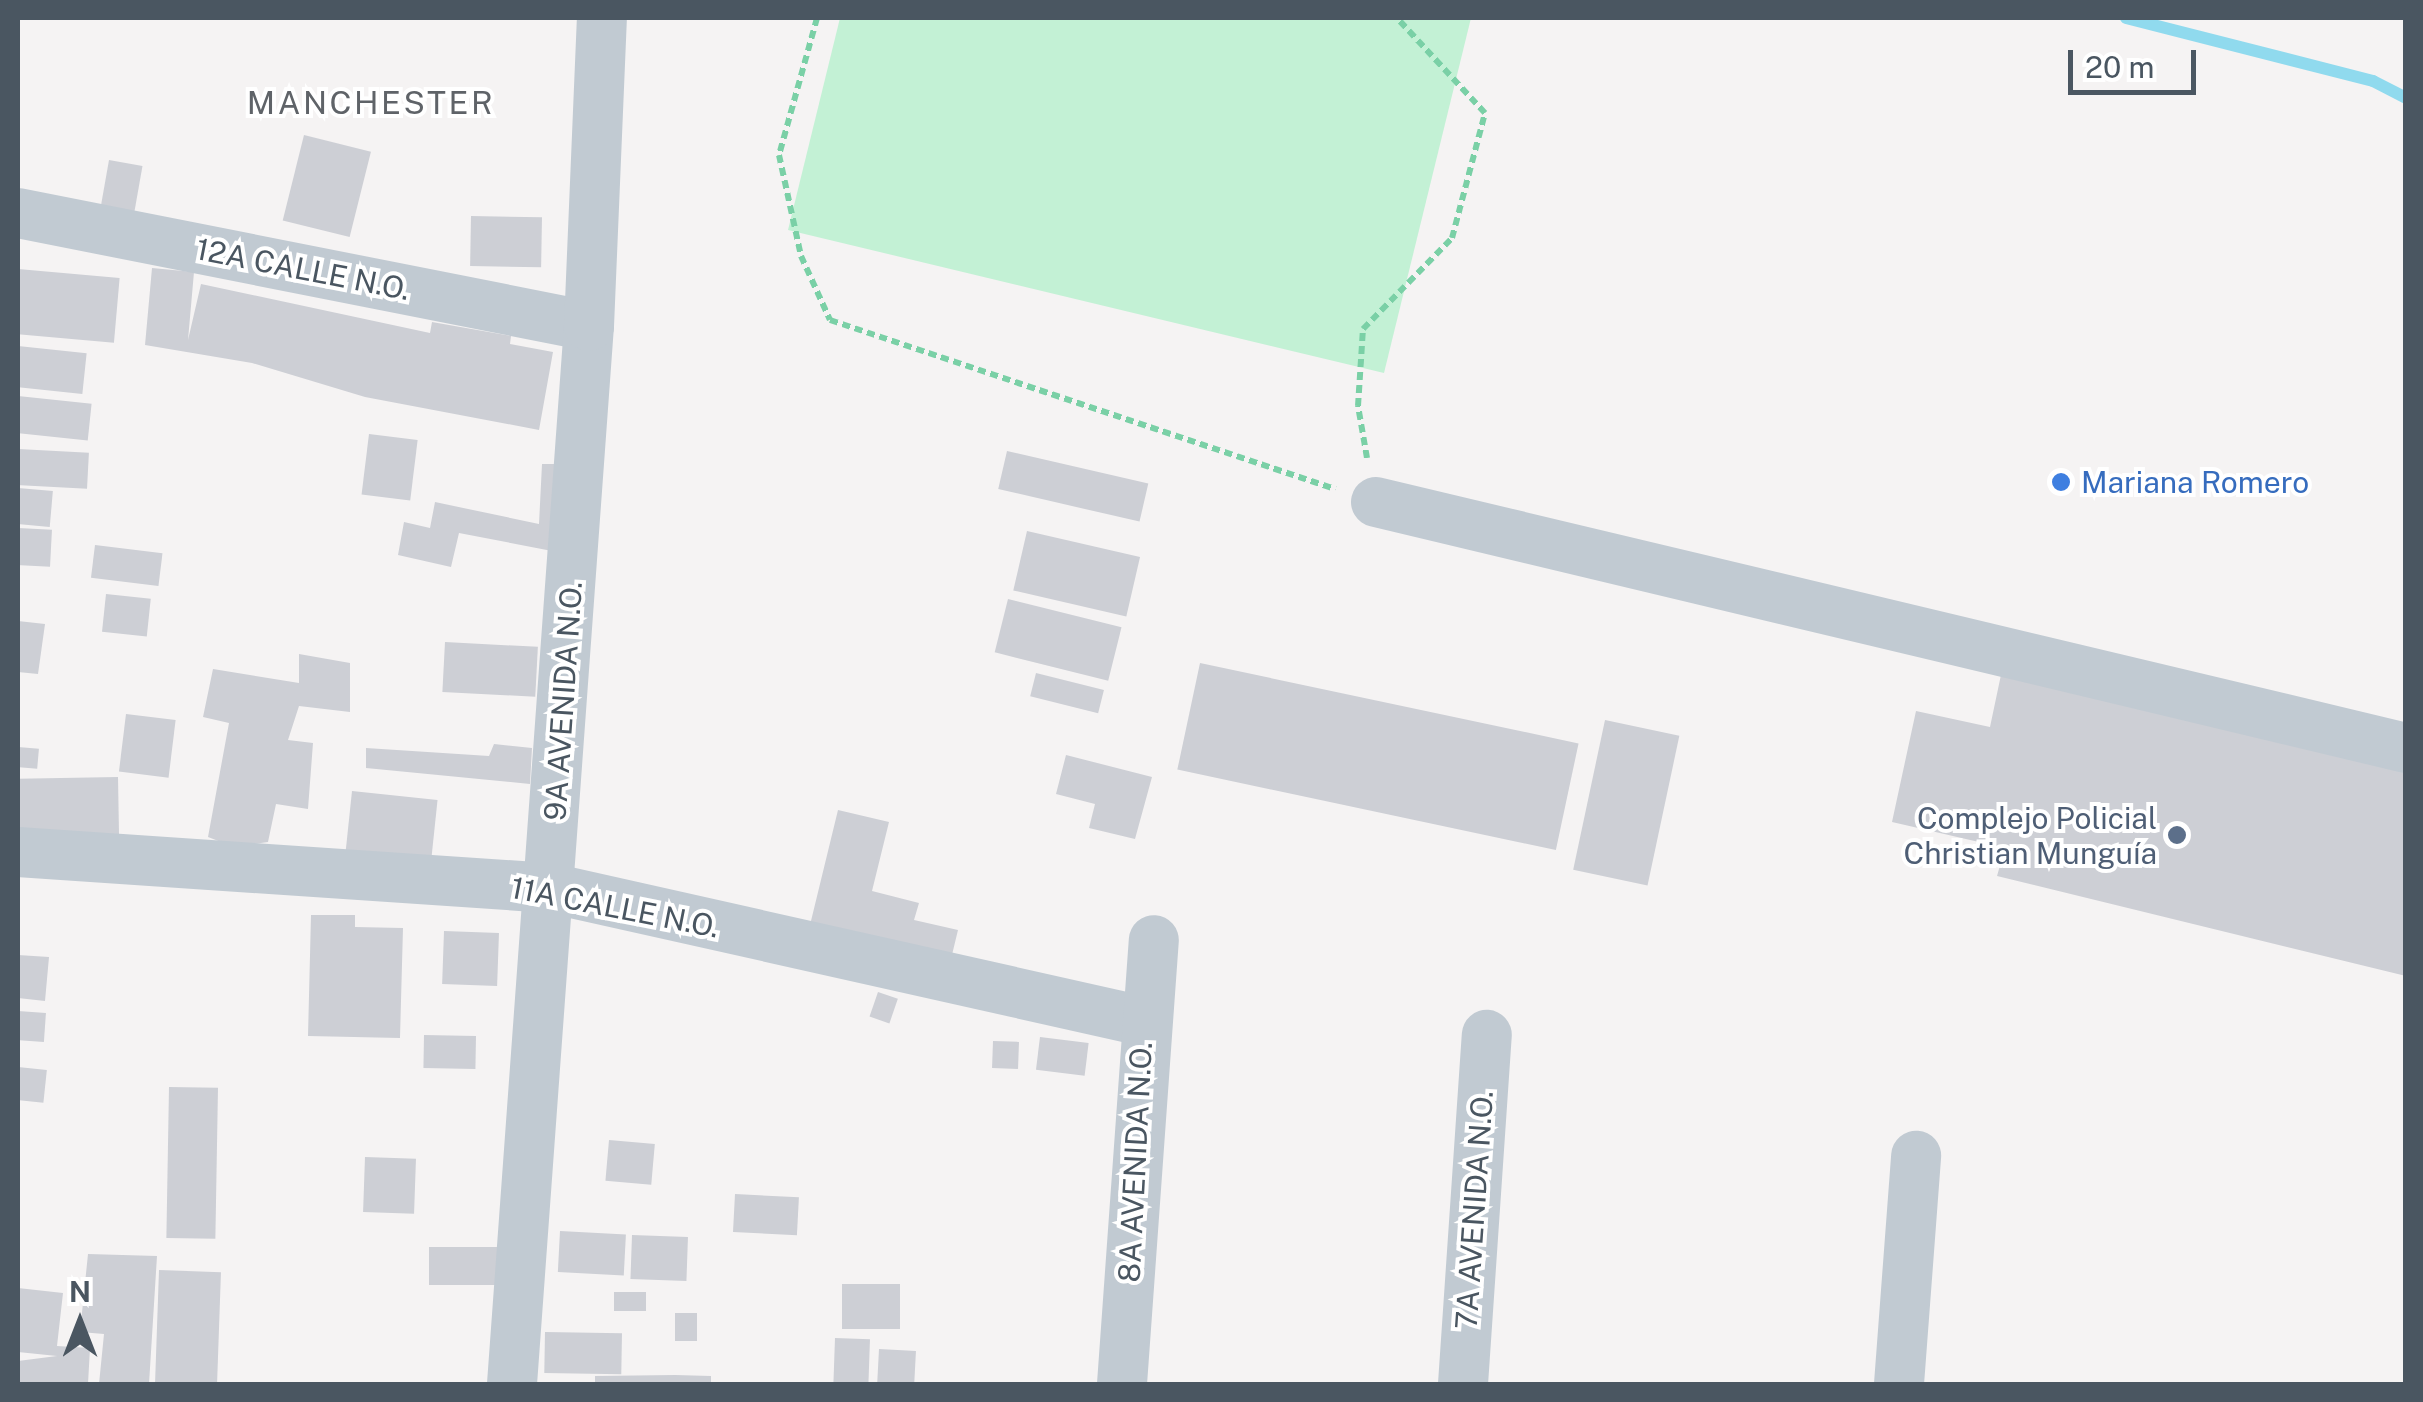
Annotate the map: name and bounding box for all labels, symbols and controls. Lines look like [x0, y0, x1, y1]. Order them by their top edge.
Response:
scale bar [2073, 30, 2200, 92]
text: 20 m [2085, 49, 2154, 85]
district label: MANCHESTER [247, 84, 495, 122]
street label: 12A CALLE N.O. [193, 231, 413, 307]
place label: Mariana Romero [2081, 464, 2309, 500]
marker: Mariana Romero [2050, 471, 2072, 493]
street label: 9A AVENIDA N.O. [537, 580, 589, 822]
place label: Complejo Policial Christian Munguía [1904, 800, 2157, 870]
marker: Complejo Policial Christian Munguía [2166, 824, 2188, 846]
street label: 11A CALLE N.O. [508, 869, 722, 945]
street label: 8A AVENIDA N.O. [1111, 1041, 1159, 1283]
street label: 7A AVENIDA N.O. [1448, 1089, 1500, 1331]
north arrow [30, 1272, 130, 1372]
text: N [69, 1275, 91, 1308]

